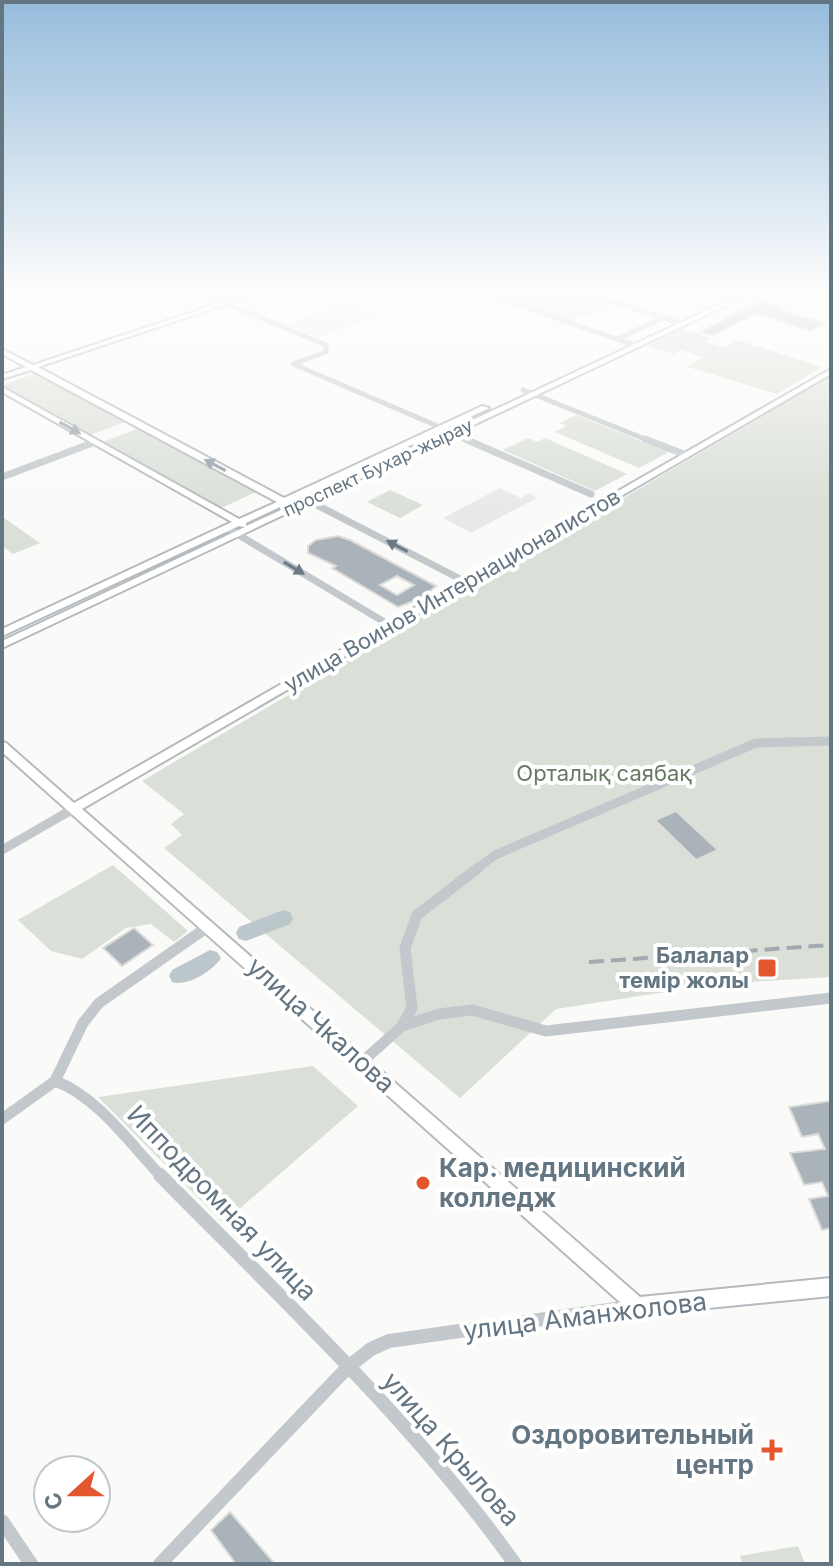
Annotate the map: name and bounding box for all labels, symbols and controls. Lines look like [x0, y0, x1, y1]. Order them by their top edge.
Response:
street label: проспект Бухар-жырау [280, 414, 476, 521]
one-way arrow [59, 421, 81, 435]
one-way arrow [203, 458, 226, 472]
street label: улица Воинов Интернационалистов [279, 483, 625, 697]
one-way arrow [386, 540, 409, 553]
one-way arrow [283, 561, 305, 575]
park label: Орталық саябақ [516, 760, 692, 786]
place label: Балалар темір жолы [619, 942, 749, 993]
street label: улица Чкалова [241, 950, 402, 1099]
marker: Балалар темір жолы [756, 957, 778, 979]
street label: Ипподромная улица [121, 1099, 324, 1307]
place label: Кар. медицинский колледж [439, 1152, 686, 1213]
marker: Кар. медицинский колледж [414, 1174, 432, 1192]
street label: улица Аманжолова [461, 1285, 708, 1346]
street label: улица Крылова [376, 1365, 527, 1532]
place label: Оздоровительный центр [511, 1419, 754, 1480]
marker: Оздоровительный центр [761, 1439, 783, 1461]
north arrow [32, 1454, 112, 1534]
text: С [38, 1489, 68, 1513]

